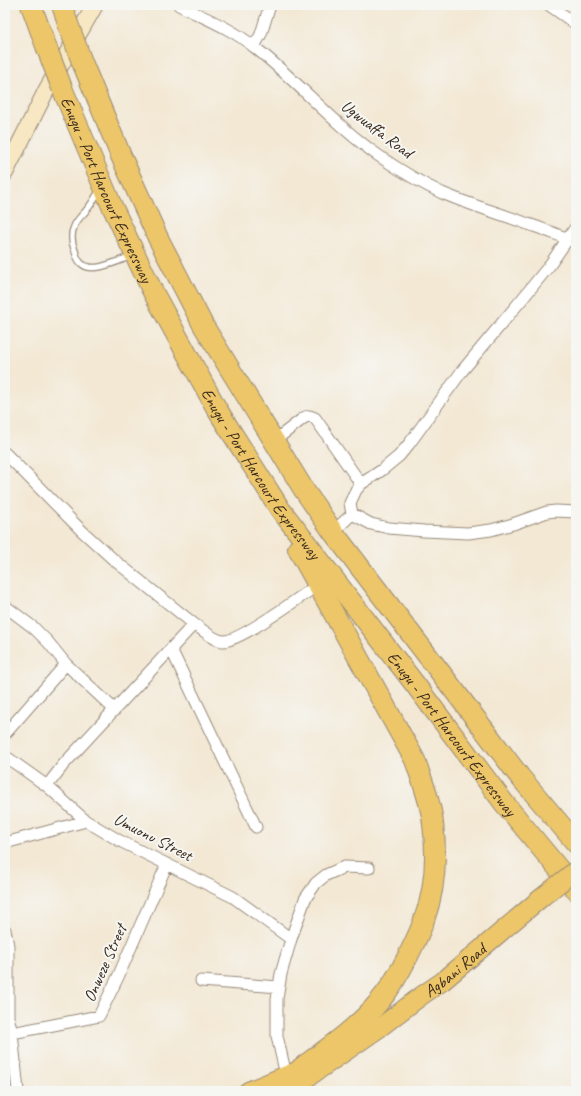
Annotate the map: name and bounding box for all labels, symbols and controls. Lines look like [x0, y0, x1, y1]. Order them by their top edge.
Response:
street label: Enugu - Port Harcourt Expressway [56, 94, 158, 287]
street label: Ugwuaffa Road [337, 95, 419, 164]
street label: Enugu - Port Harcourt Expressway [197, 384, 326, 564]
street label: Enugu - Port Harcourt Expressway [383, 647, 522, 821]
street label: Umuonu Street [110, 808, 198, 867]
street label: Onweze Street [79, 919, 132, 1005]
street label: Agbani Road [420, 937, 492, 1001]

